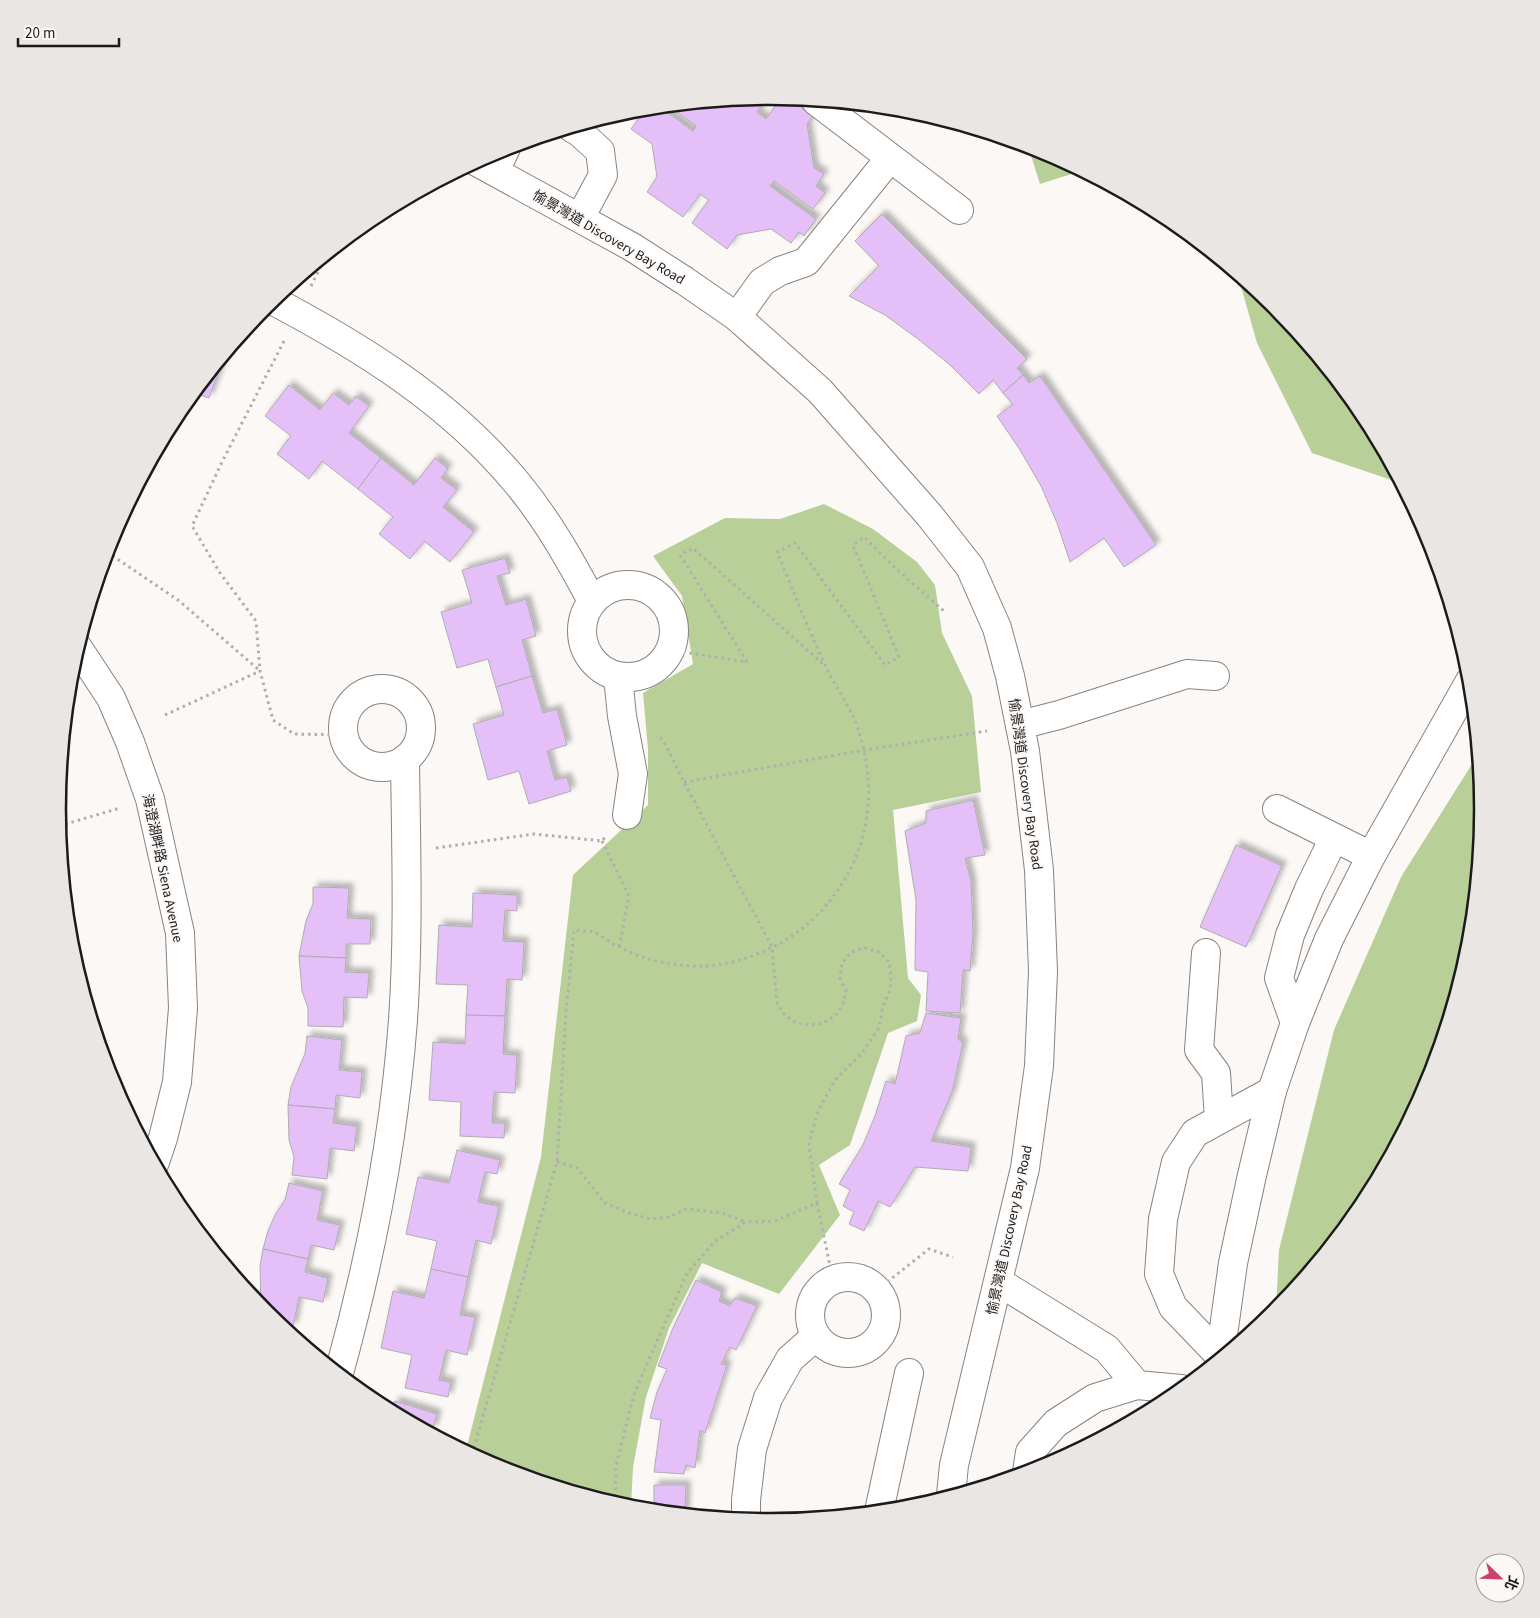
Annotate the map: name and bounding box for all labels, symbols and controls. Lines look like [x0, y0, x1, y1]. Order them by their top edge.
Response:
scale bar [18, 15, 119, 47]
text: 20 m [25, 23, 55, 44]
street label: 愉景灣道 Discovery Bay Road [529, 186, 688, 290]
street label: 愉景灣道 Discovery Bay Road [1003, 697, 1047, 871]
street label: 海澄湖畔路 Siena Avenue [137, 792, 188, 944]
street label: 愉景灣道 Discovery Bay Road [982, 1144, 1038, 1317]
north arrow [1475, 1553, 1525, 1603]
text: 北 [1499, 1572, 1523, 1593]

